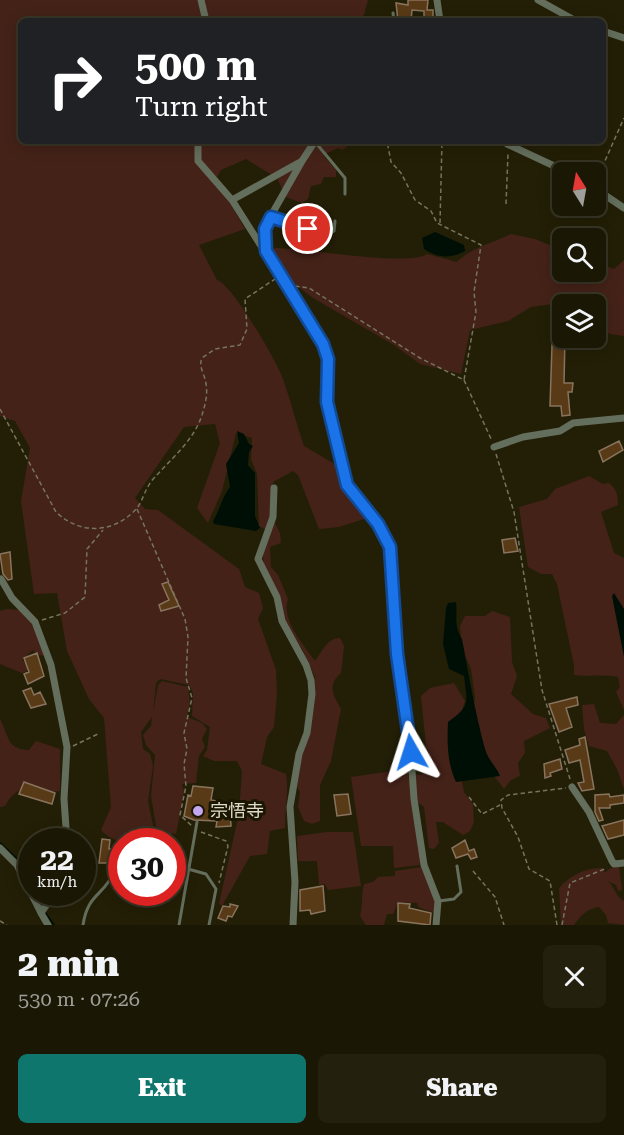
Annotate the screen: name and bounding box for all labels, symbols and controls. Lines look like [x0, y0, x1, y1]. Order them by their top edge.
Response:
text: 500 m [135, 41, 257, 90]
icon: right [36, 42, 114, 120]
text: Turn right [135, 91, 268, 123]
north arrow [552, 162, 606, 216]
map controls [552, 162, 606, 348]
pin [282, 203, 333, 254]
icon: arrive [291, 212, 324, 245]
button: search [552, 228, 606, 282]
button: layers [552, 294, 606, 348]
position arrow [379, 720, 443, 784]
place label: 宗悟寺 [210, 800, 264, 821]
marker: 宗悟寺 [191, 804, 205, 818]
speed limit sign: 30 [108, 828, 186, 906]
text: 22 [40, 842, 74, 877]
text: km/h [37, 873, 77, 891]
text: 2 min [18, 943, 119, 985]
button: close [543, 945, 606, 1008]
text: 530 m · 07:26 [18, 987, 140, 1011]
button: Exit [18, 1054, 306, 1123]
button: Share [318, 1054, 606, 1123]

